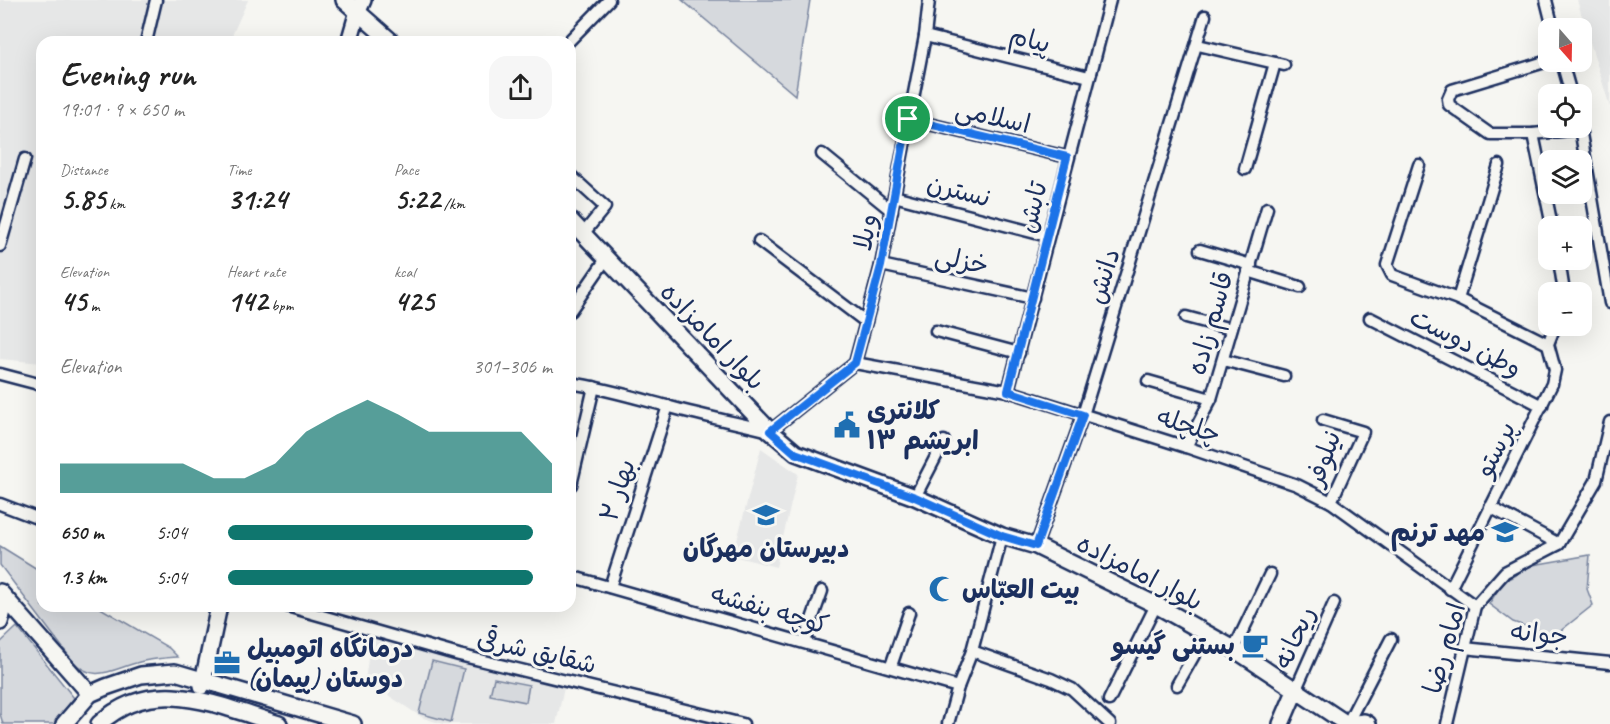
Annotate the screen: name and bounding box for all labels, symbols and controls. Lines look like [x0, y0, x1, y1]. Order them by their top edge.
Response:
street label: پیام [1005, 18, 1054, 63]
north arrow [1538, 18, 1592, 72]
map controls [1538, 18, 1592, 336]
text: Evening run [60, 53, 195, 95]
button: share [489, 56, 552, 119]
button: locate [1538, 84, 1592, 138]
street label: اسلامی [952, 92, 1034, 141]
pin [882, 93, 933, 144]
text: 19:01 · 9 × 650 m [60, 97, 184, 122]
icon: arrive [891, 102, 924, 135]
button: layers [1538, 150, 1592, 204]
text: Distance [60, 160, 108, 180]
text: Time [227, 160, 251, 180]
text: Pace [394, 160, 419, 180]
street label: نسترن [923, 166, 994, 215]
street label: تابش [1010, 177, 1055, 236]
text: 5.85 [60, 180, 105, 218]
text: 31:24 [227, 180, 287, 218]
text: 5:22 [394, 180, 440, 218]
text: km [105, 194, 125, 214]
text: /km [440, 194, 465, 214]
street label: ویلا [846, 211, 885, 254]
button: + [1538, 216, 1592, 270]
street label: خزلی [932, 239, 992, 282]
street label: دانش [1079, 244, 1128, 308]
text: Elevation [60, 262, 109, 282]
text: Heart rate [227, 262, 285, 282]
text: kcal [394, 262, 415, 282]
street label: قاسم‌ زاده [1180, 268, 1244, 380]
street label: بلوار امامزاده [653, 276, 772, 397]
text: 45 [60, 282, 87, 320]
text: 142 [227, 282, 268, 320]
text: 425 [394, 282, 434, 320]
button: − [1538, 282, 1592, 336]
text: m [87, 296, 99, 316]
text: bpm [268, 296, 293, 316]
street label: وطن دوست [1404, 300, 1527, 385]
text: Elevation [60, 354, 122, 379]
text: 301–306 m [473, 354, 552, 379]
place label: کلانتری ۱۳ ابریشم [867, 394, 979, 460]
street label: چلچله [1153, 400, 1225, 451]
public building icon: کلانتری ۱۳ ابریشم [832, 410, 862, 440]
street label: پرستو [1467, 416, 1523, 484]
street label: نیلوفر [1298, 426, 1349, 492]
street label: بهار ۲ [592, 455, 643, 525]
school or university icon: دبیرستان مهرگان [751, 500, 781, 530]
place label: مهد ترنم [1391, 516, 1485, 552]
school or university icon: مهد ترنم [1490, 517, 1520, 547]
text: 650 m [60, 520, 103, 545]
text: 5:04 [156, 520, 187, 545]
street label: بلوار امامزاده [1071, 527, 1208, 618]
place label: دبیرستان مهرگان [683, 532, 849, 565]
text: 1.3 km [60, 565, 107, 590]
text: 5:04 [156, 565, 187, 590]
place label: بیت العبّاس [962, 573, 1080, 606]
mosque icon: بیت العبّاس [927, 574, 957, 604]
street label: کوچه بنفشه [707, 577, 833, 642]
street label: امام رضا [1416, 599, 1476, 698]
street label: ریحانه [1266, 601, 1323, 674]
street label: جوانه [1508, 614, 1570, 653]
street label: شقایق شرقی [474, 622, 600, 681]
place label: بستنی گیسو [1110, 629, 1235, 662]
cafe icon: بستنی گیسو [1240, 630, 1270, 660]
place label: درمانگاه اتومبیل دوستان (پیمان) [247, 632, 413, 695]
office icon: درمانگاه اتومبیل دوستان (پیمان) [212, 648, 242, 678]

